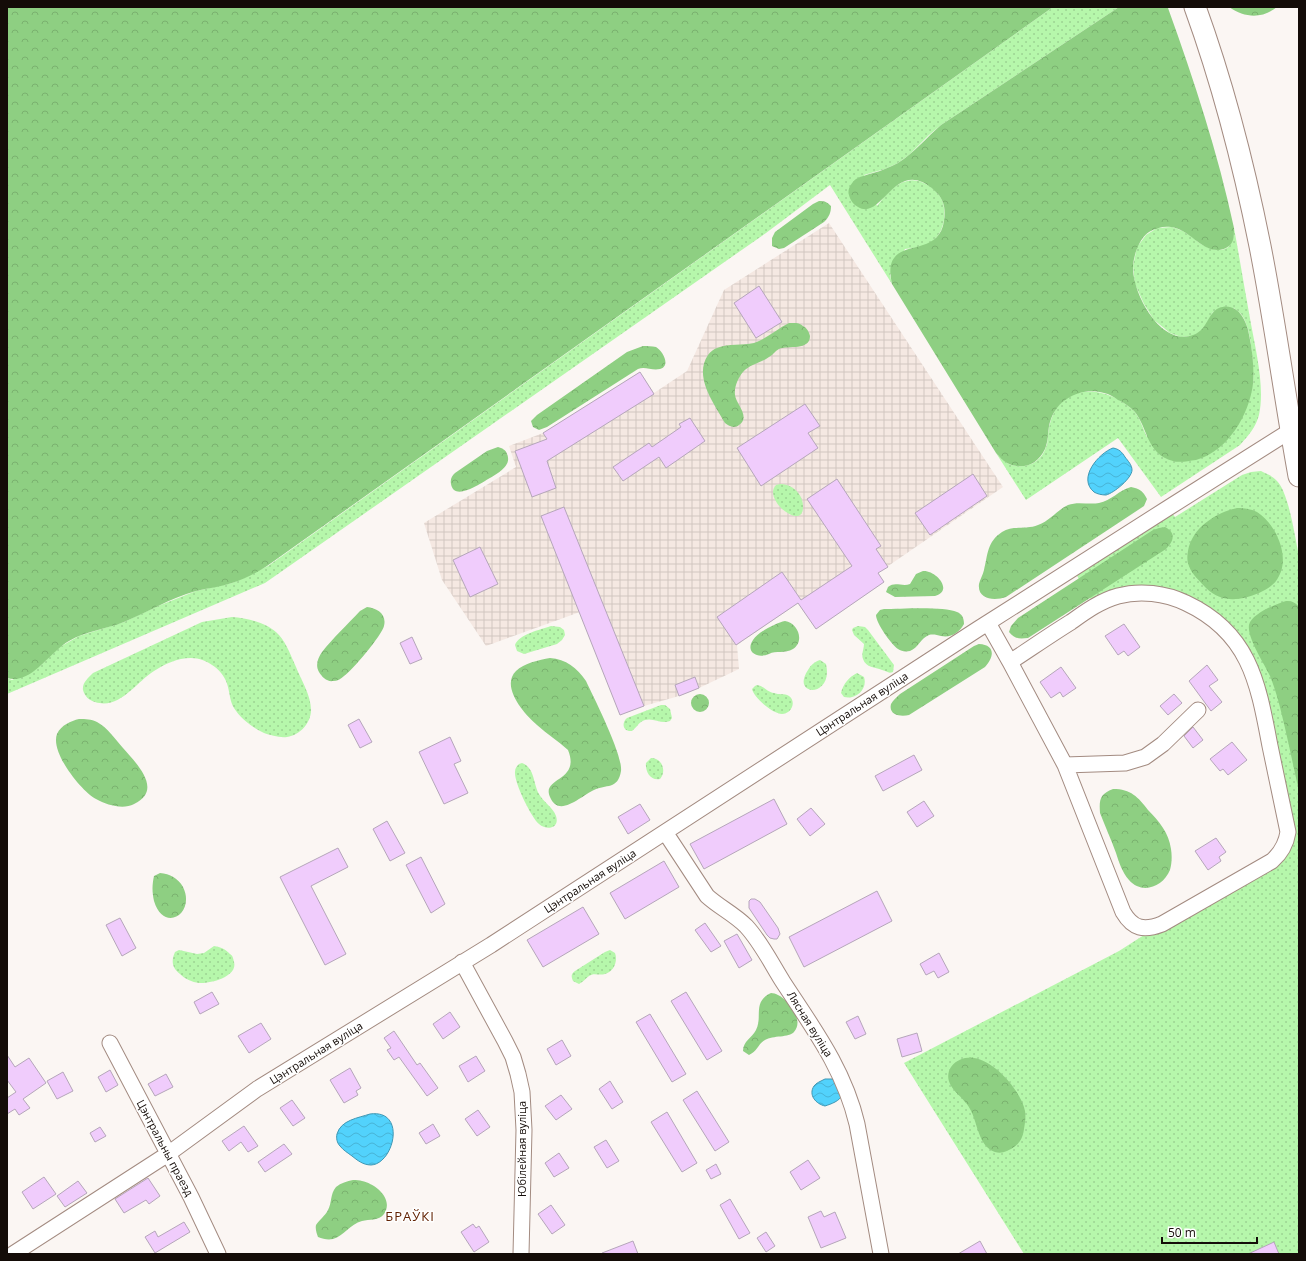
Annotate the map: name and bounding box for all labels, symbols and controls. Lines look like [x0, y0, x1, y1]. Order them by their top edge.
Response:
street label: Цэнтральная вуліца [813, 668, 911, 739]
street label: Цэнтральная вуліца [541, 845, 639, 916]
street label: Лясная вуліца [784, 988, 837, 1060]
street label: Цэнтральная вуліца [266, 1018, 365, 1087]
street label: Цэнтральны праезд [134, 1097, 198, 1199]
street label: Юбілейная вуліца [514, 1101, 529, 1197]
district label: БРАЎКІ [385, 1207, 435, 1225]
scale bar [1162, 1219, 1257, 1245]
text: 50 m [1168, 1224, 1196, 1241]

